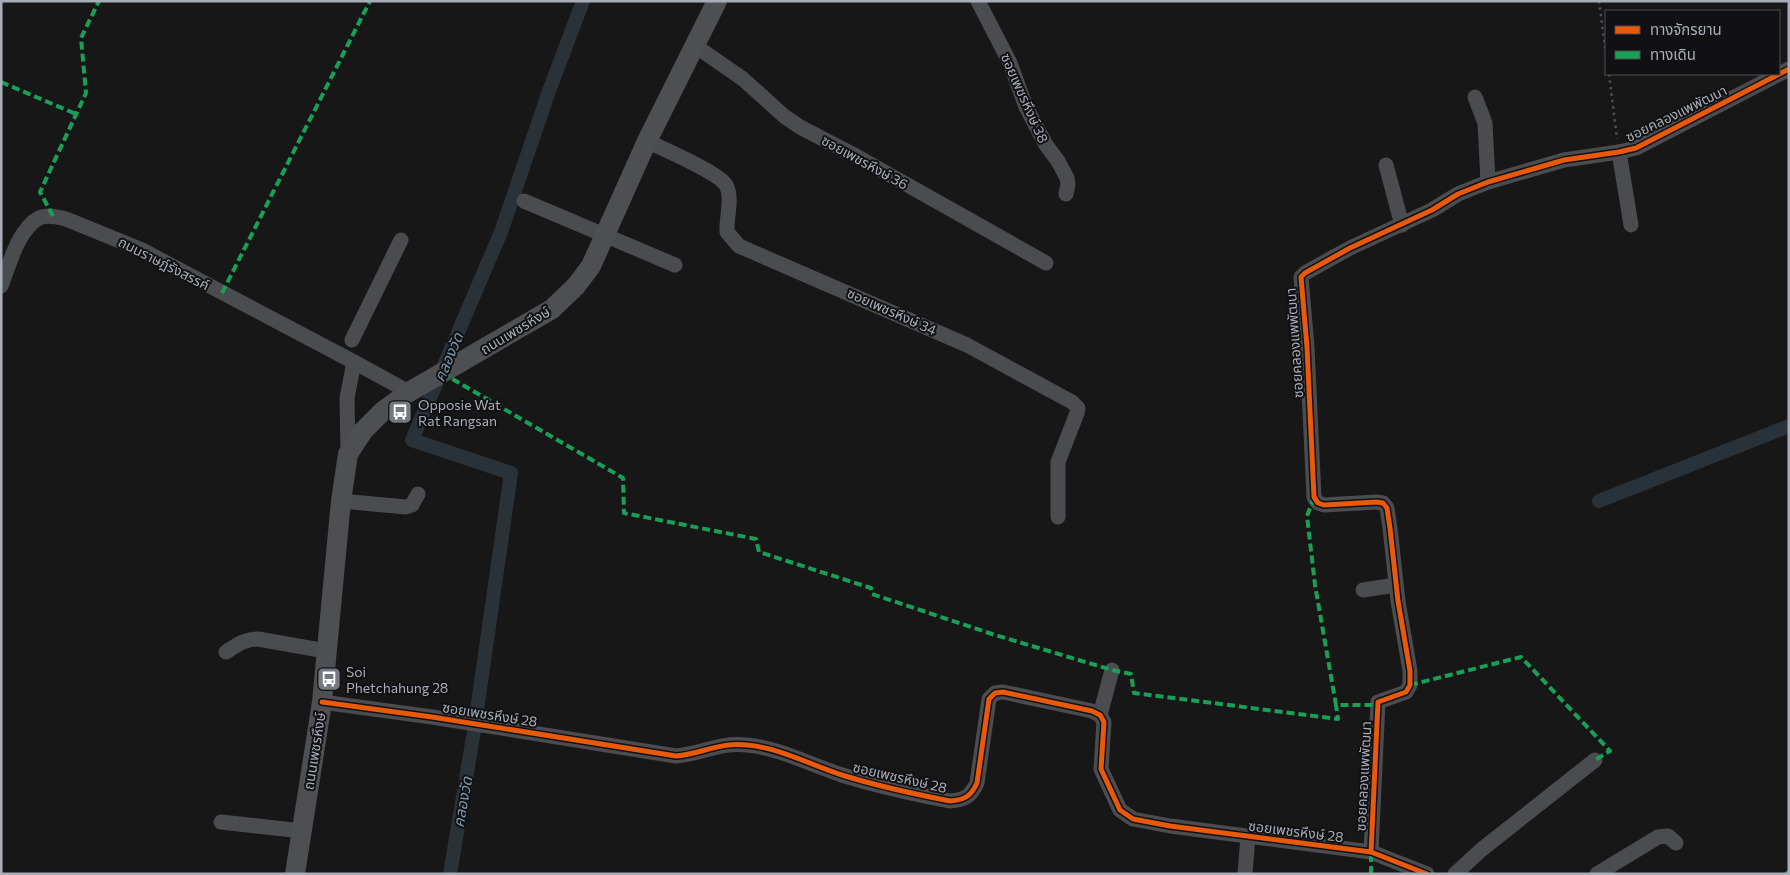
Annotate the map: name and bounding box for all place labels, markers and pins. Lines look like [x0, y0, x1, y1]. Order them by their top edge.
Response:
place label: Opposie Wat Rat Rangsan [418, 396, 501, 429]
bus stop icon: Opposie Wat Rat Rangsan [387, 399, 413, 425]
place label: Soi Phetchahung 28 [346, 663, 448, 696]
bus stop icon: Soi Phetchahung 28 [316, 666, 342, 692]

